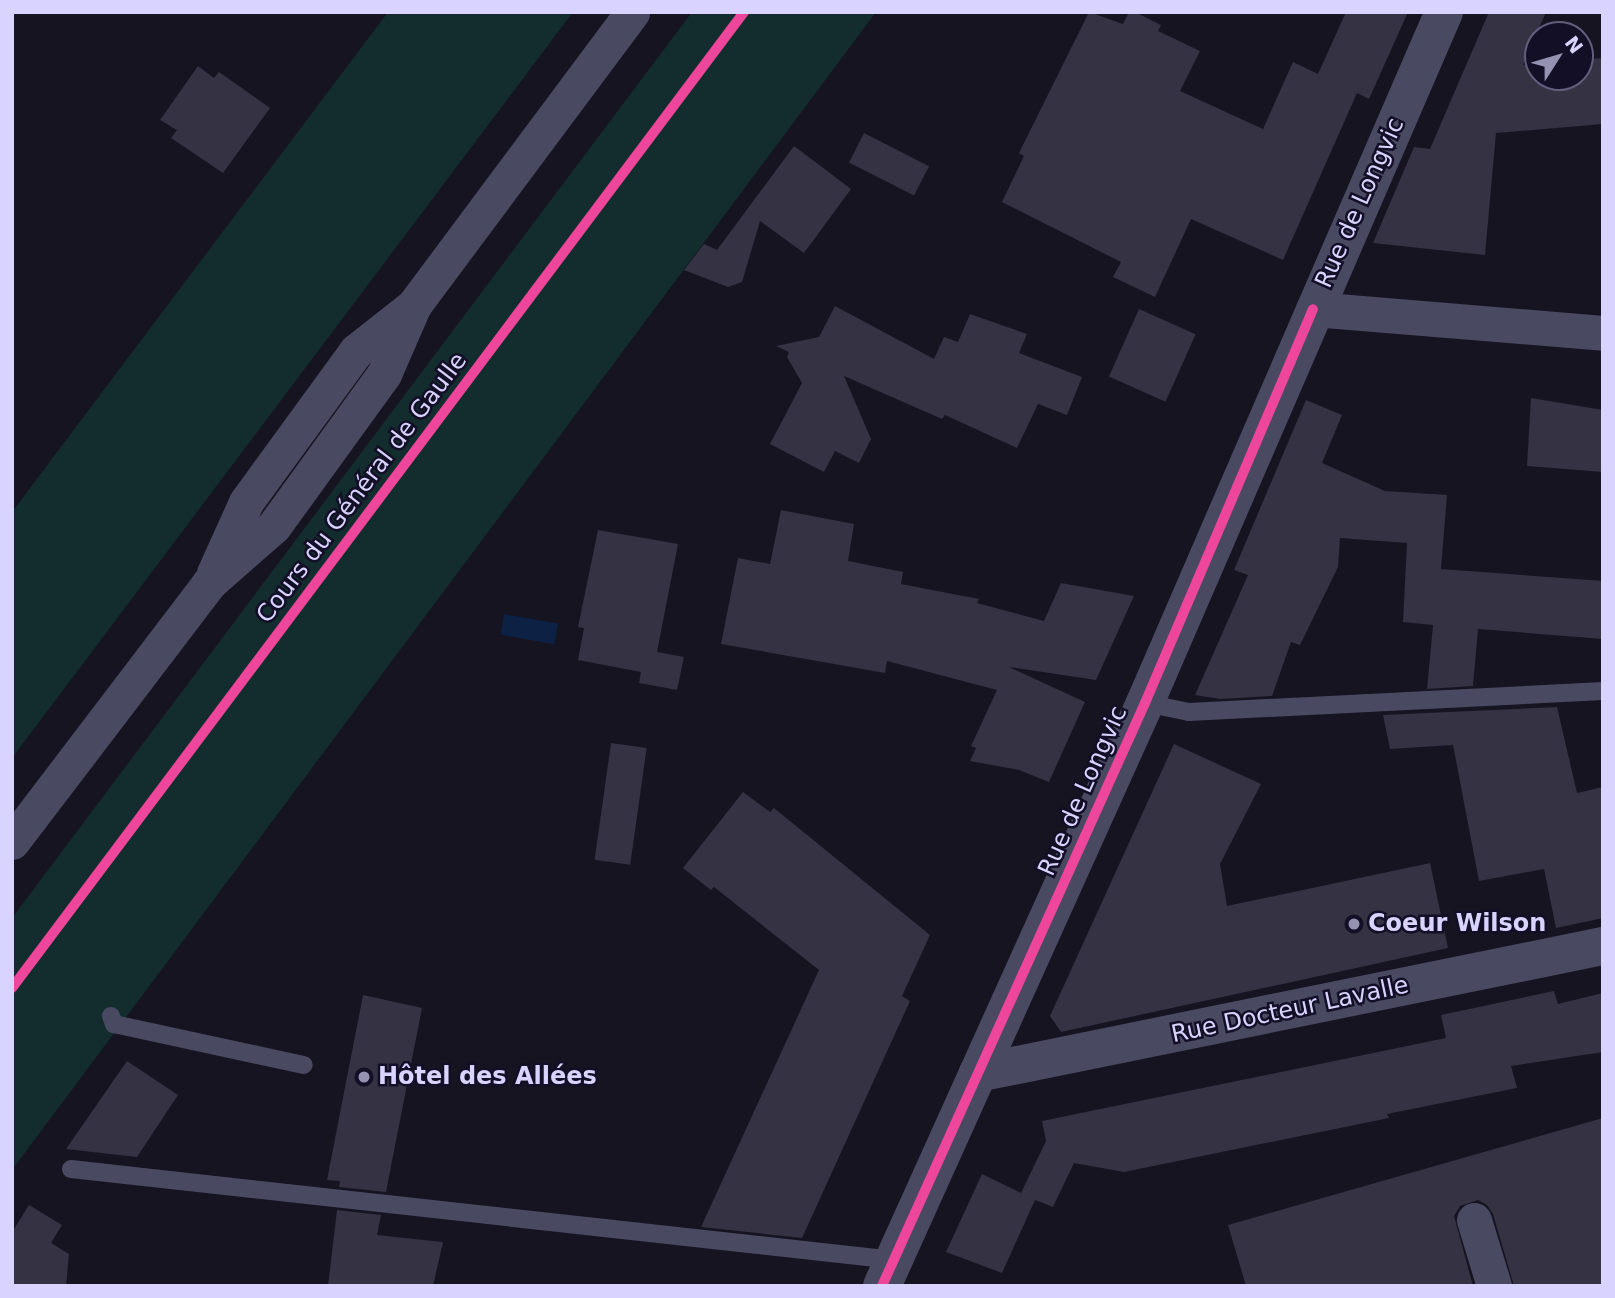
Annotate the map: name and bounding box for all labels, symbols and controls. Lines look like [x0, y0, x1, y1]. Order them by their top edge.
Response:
north arrow [1524, 21, 1594, 91]
text: N [1561, 32, 1588, 58]
street label: Rue de Longvic [1310, 114, 1410, 292]
street label: Cours du Général de Gaulle [251, 347, 473, 629]
street label: Rue de Longvic [1033, 702, 1133, 880]
place label: Coeur Wilson [1368, 910, 1546, 938]
marker: Coeur Wilson [1346, 916, 1362, 932]
street label: Rue Docteur Lavalle [1169, 971, 1411, 1049]
place label: Hôtel des Allées [378, 1063, 597, 1091]
marker: Hôtel des Allées [356, 1069, 372, 1085]

